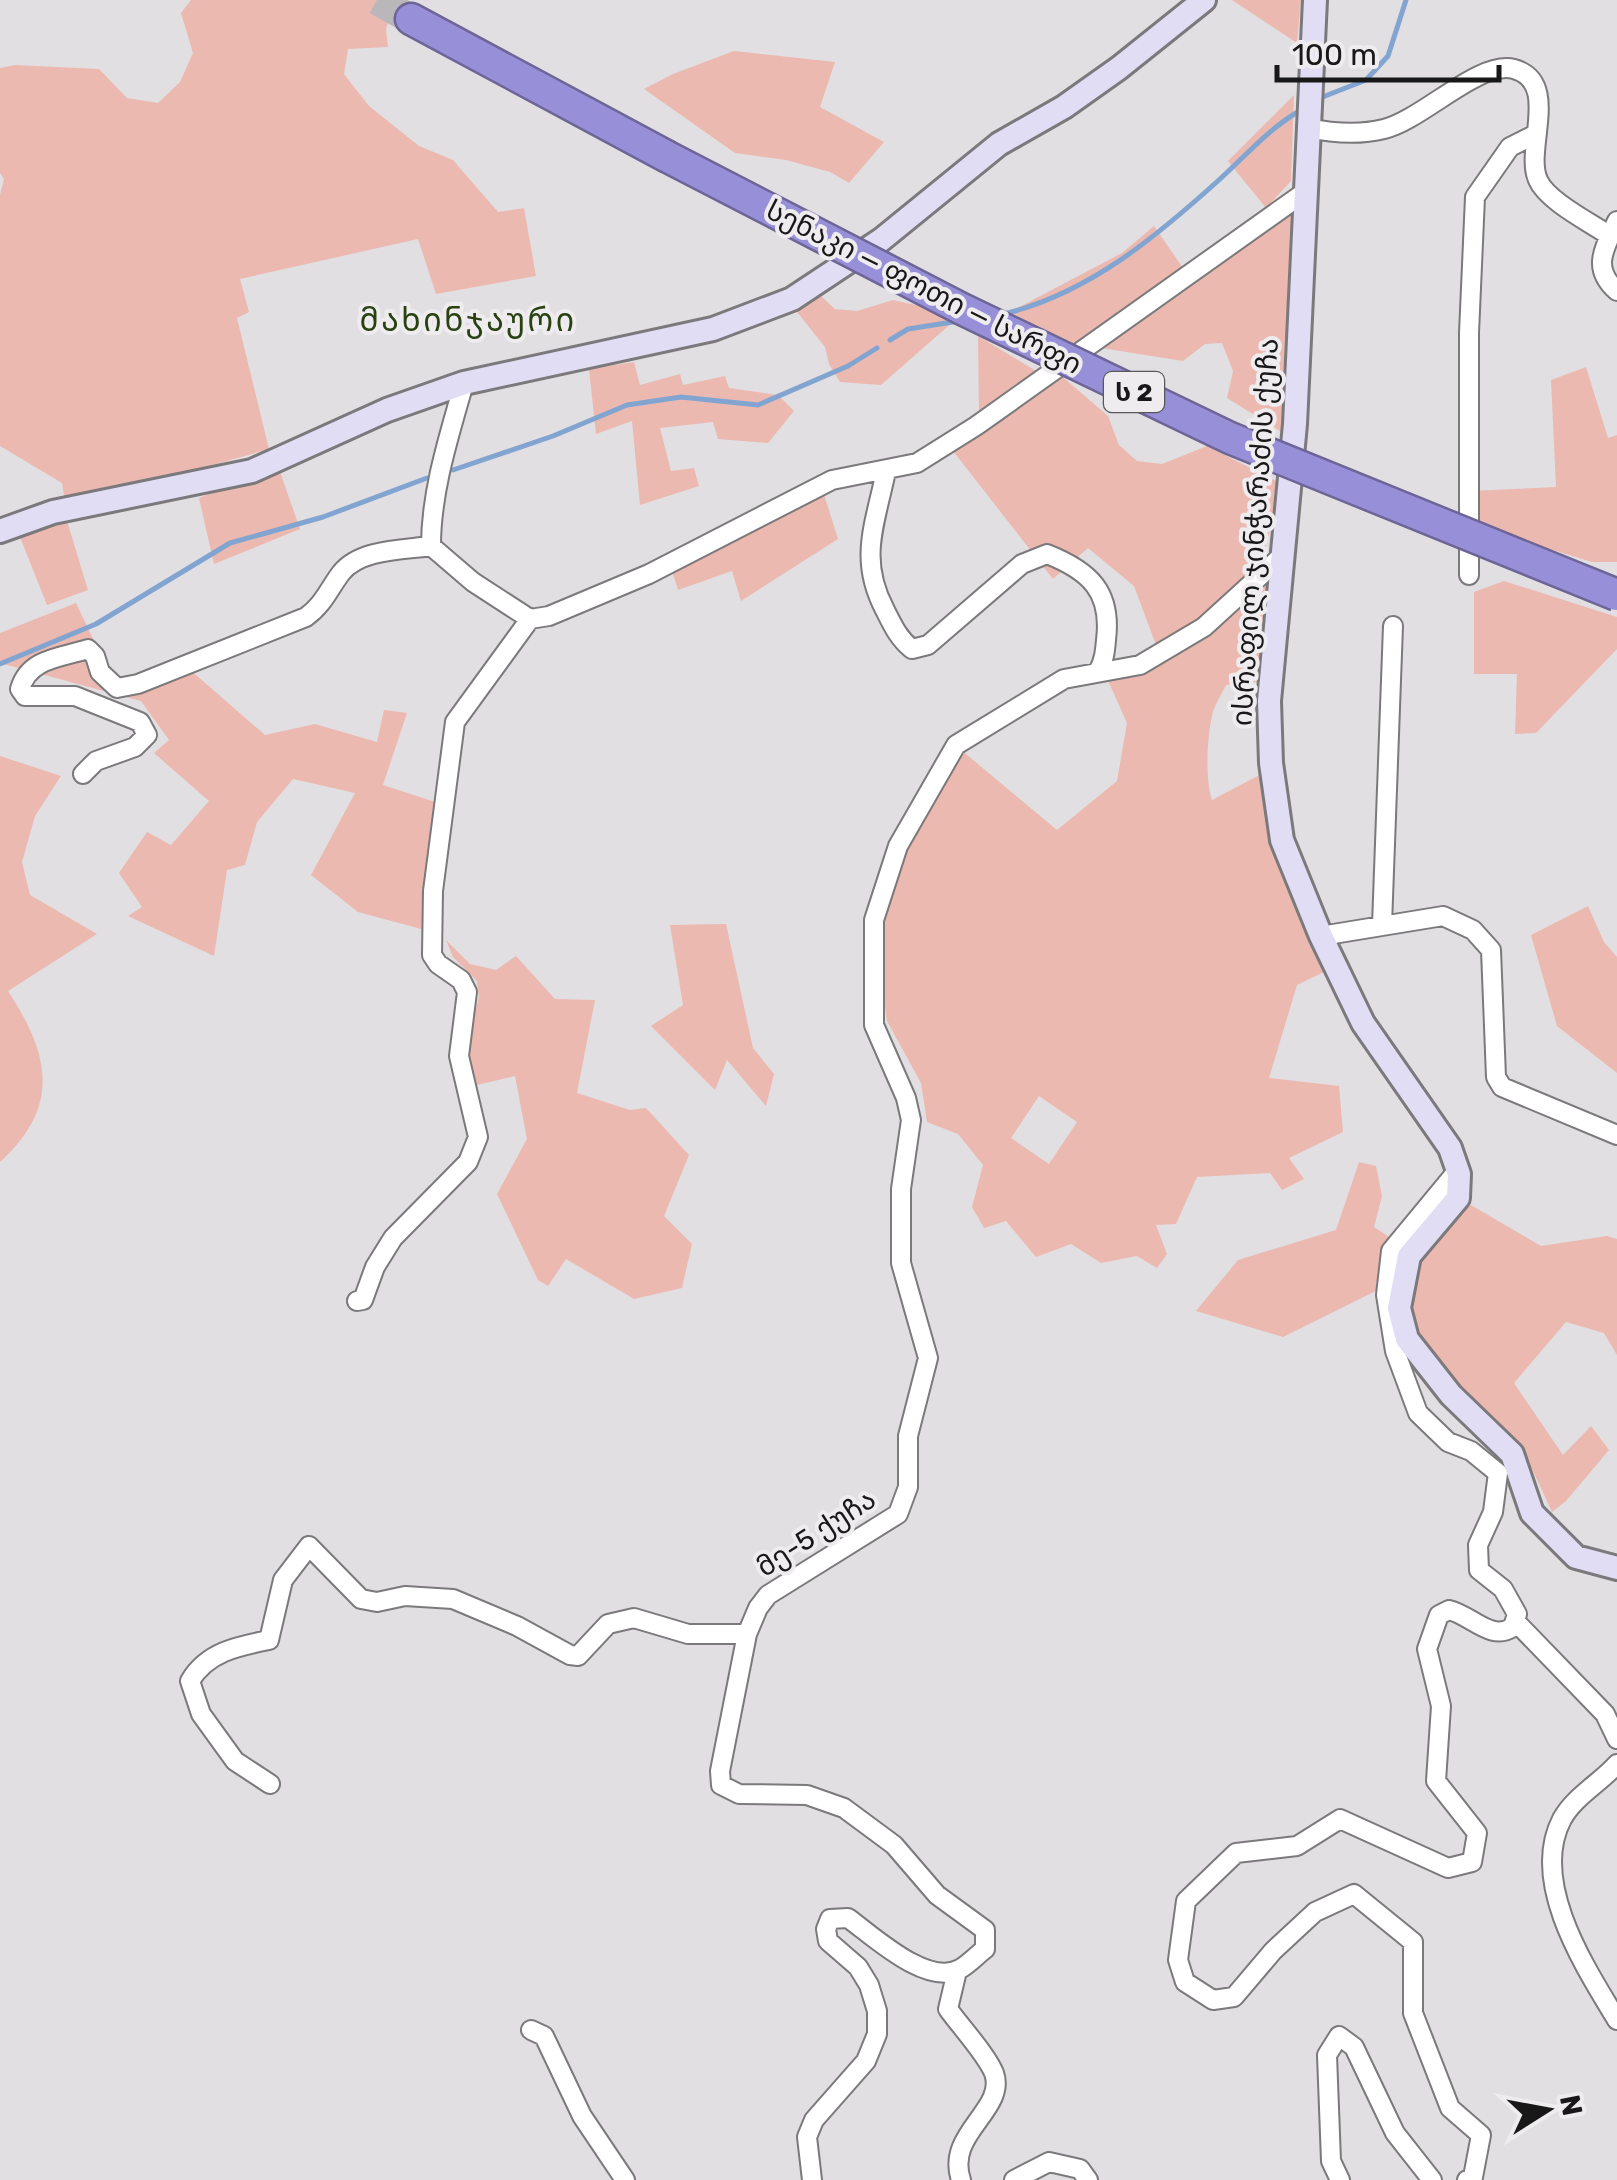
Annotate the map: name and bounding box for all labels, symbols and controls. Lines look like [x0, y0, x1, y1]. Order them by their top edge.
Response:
scale bar [1277, 20, 1500, 82]
text: 100 m [1292, 37, 1377, 73]
street label: სენაკი — ფოთი — სარფი [761, 193, 1087, 381]
district label: მახინჯაური [359, 301, 577, 339]
street label: ისრაფილ ჯინჭარაძის ქუჩა [1225, 337, 1285, 727]
road number: ს 2 [1104, 372, 1164, 412]
street label: მე-5 ქუჩა [750, 1482, 882, 1584]
north arrow [1497, 2060, 1597, 2160]
text: N [1553, 2092, 1589, 2118]

